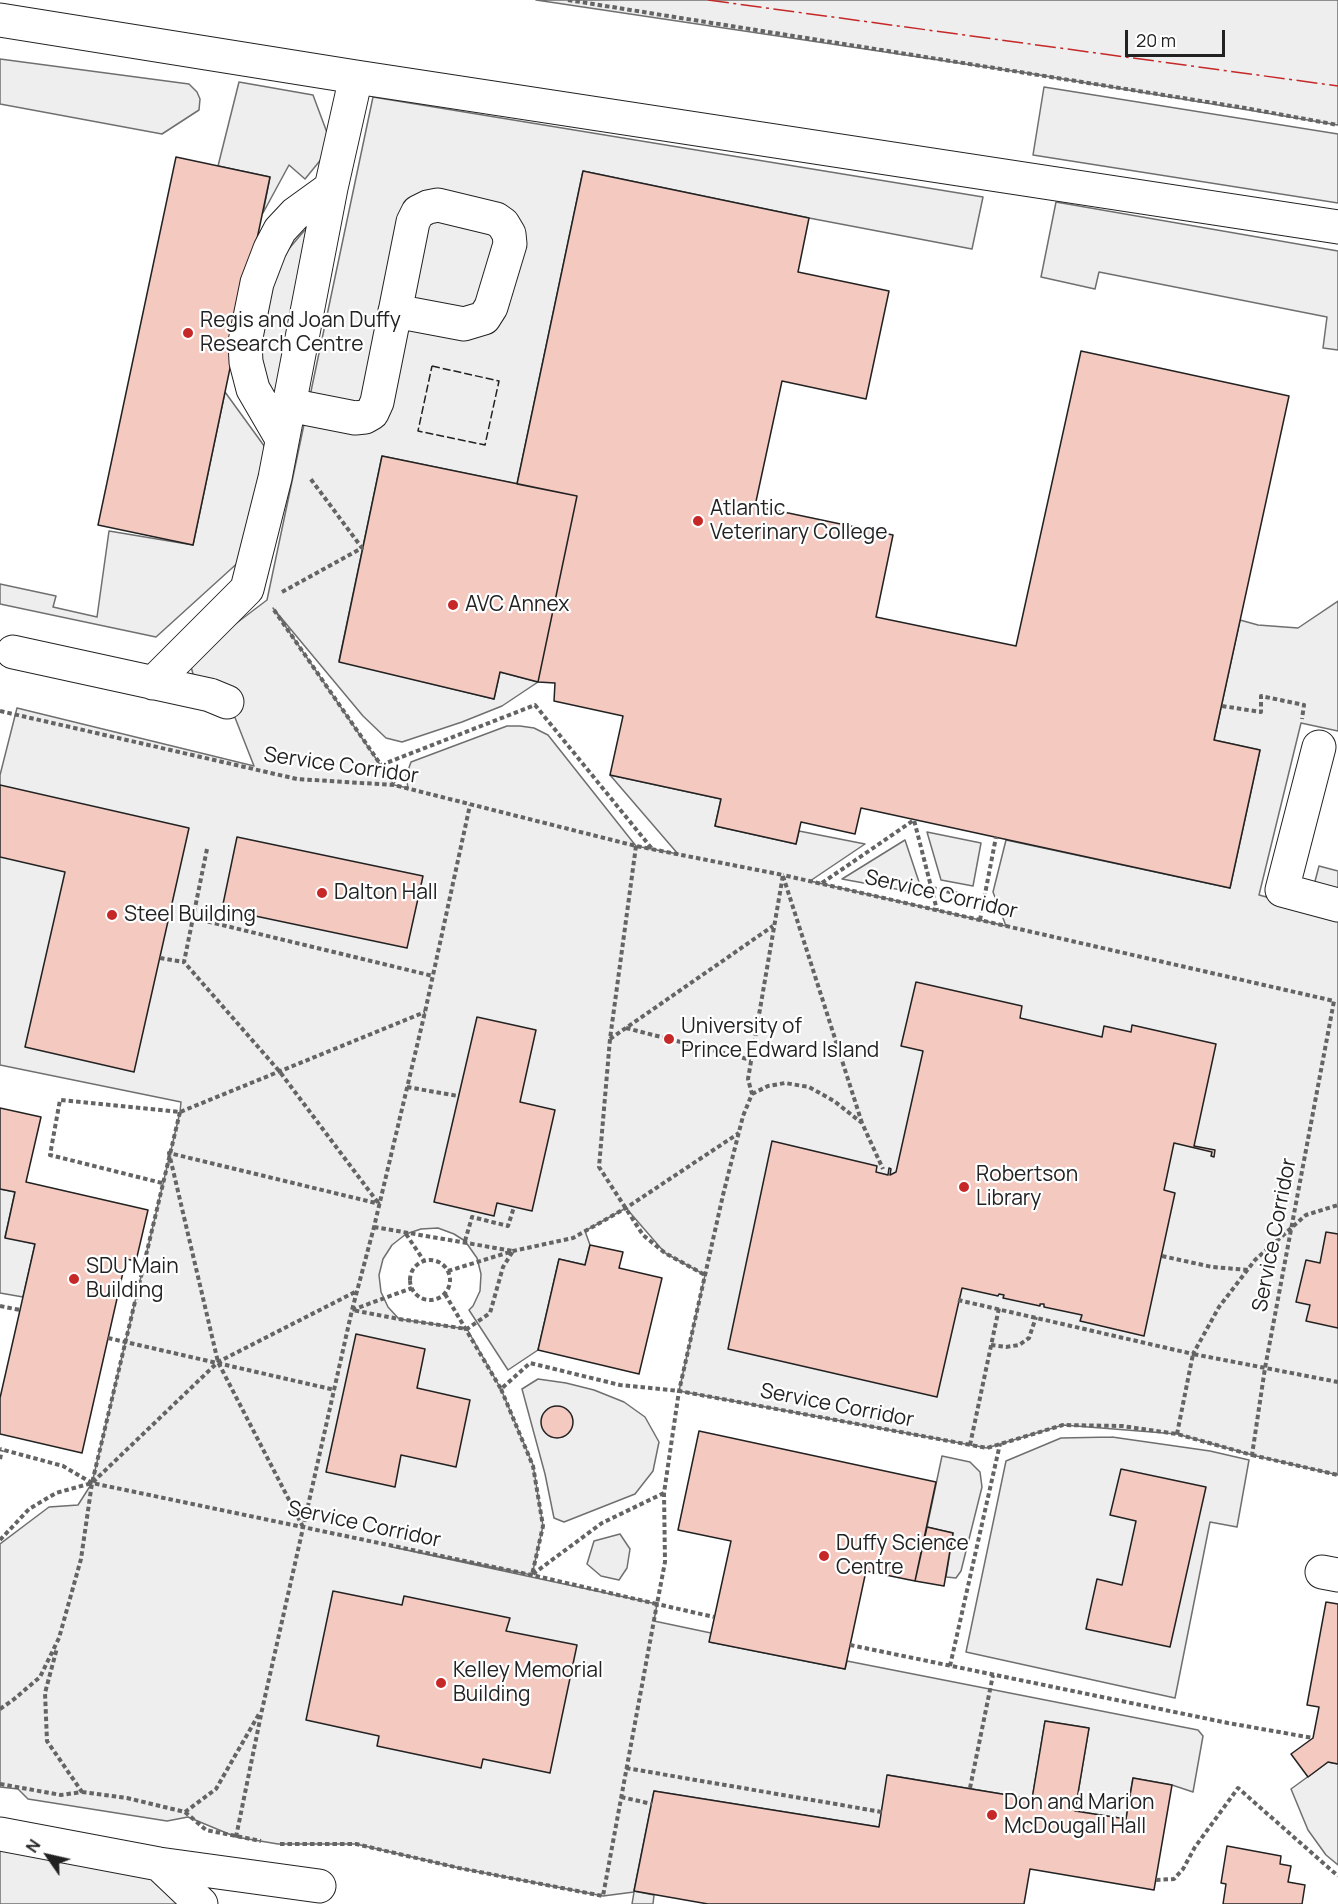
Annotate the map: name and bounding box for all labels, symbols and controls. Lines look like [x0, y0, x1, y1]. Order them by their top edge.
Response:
scale bar [1128, 18, 1228, 56]
text: 20 m [1136, 28, 1176, 52]
place label: Regis and Joan Duffy Research Centre [200, 308, 401, 358]
marker: Regis and Joan Duffy Research Centre [181, 326, 195, 340]
place label: Atlantic Veterinary College [710, 496, 888, 546]
marker: Atlantic Veterinary College [691, 514, 705, 528]
place label: AVC Annex [465, 592, 569, 618]
marker: AVC Annex [446, 598, 460, 612]
street label: Service Corridor [262, 743, 420, 789]
street label: Service Corridor [862, 865, 1020, 925]
place label: Dalton Hall [334, 880, 438, 906]
marker: Dalton Hall [315, 886, 329, 900]
place label: Steel Building [124, 902, 256, 928]
marker: Steel Building [105, 908, 119, 922]
place label: University of Prince Edward Island [681, 1014, 879, 1064]
marker: University of Prince Edward Island [662, 1032, 676, 1046]
street label: Service Corridor [1248, 1156, 1302, 1314]
place label: Robertson Library [976, 1162, 1078, 1212]
marker: Robertson Library [957, 1180, 971, 1194]
place label: SDU Main Building [86, 1254, 179, 1304]
marker: SDU Main Building [67, 1272, 81, 1286]
street label: Service Corridor [758, 1379, 916, 1433]
street label: Service Corridor [285, 1496, 443, 1554]
place label: Duffy Science Centre [836, 1531, 969, 1581]
marker: Duffy Science Centre [817, 1549, 831, 1563]
place label: Kelley Memorial Building [453, 1658, 603, 1708]
marker: Kelley Memorial Building [434, 1676, 448, 1690]
place label: Don and Marion McDougall Hall [1004, 1790, 1155, 1840]
marker: Don and Marion McDougall Hall [985, 1808, 999, 1822]
north arrow [18, 1826, 78, 1886]
text: N [21, 1835, 45, 1857]

